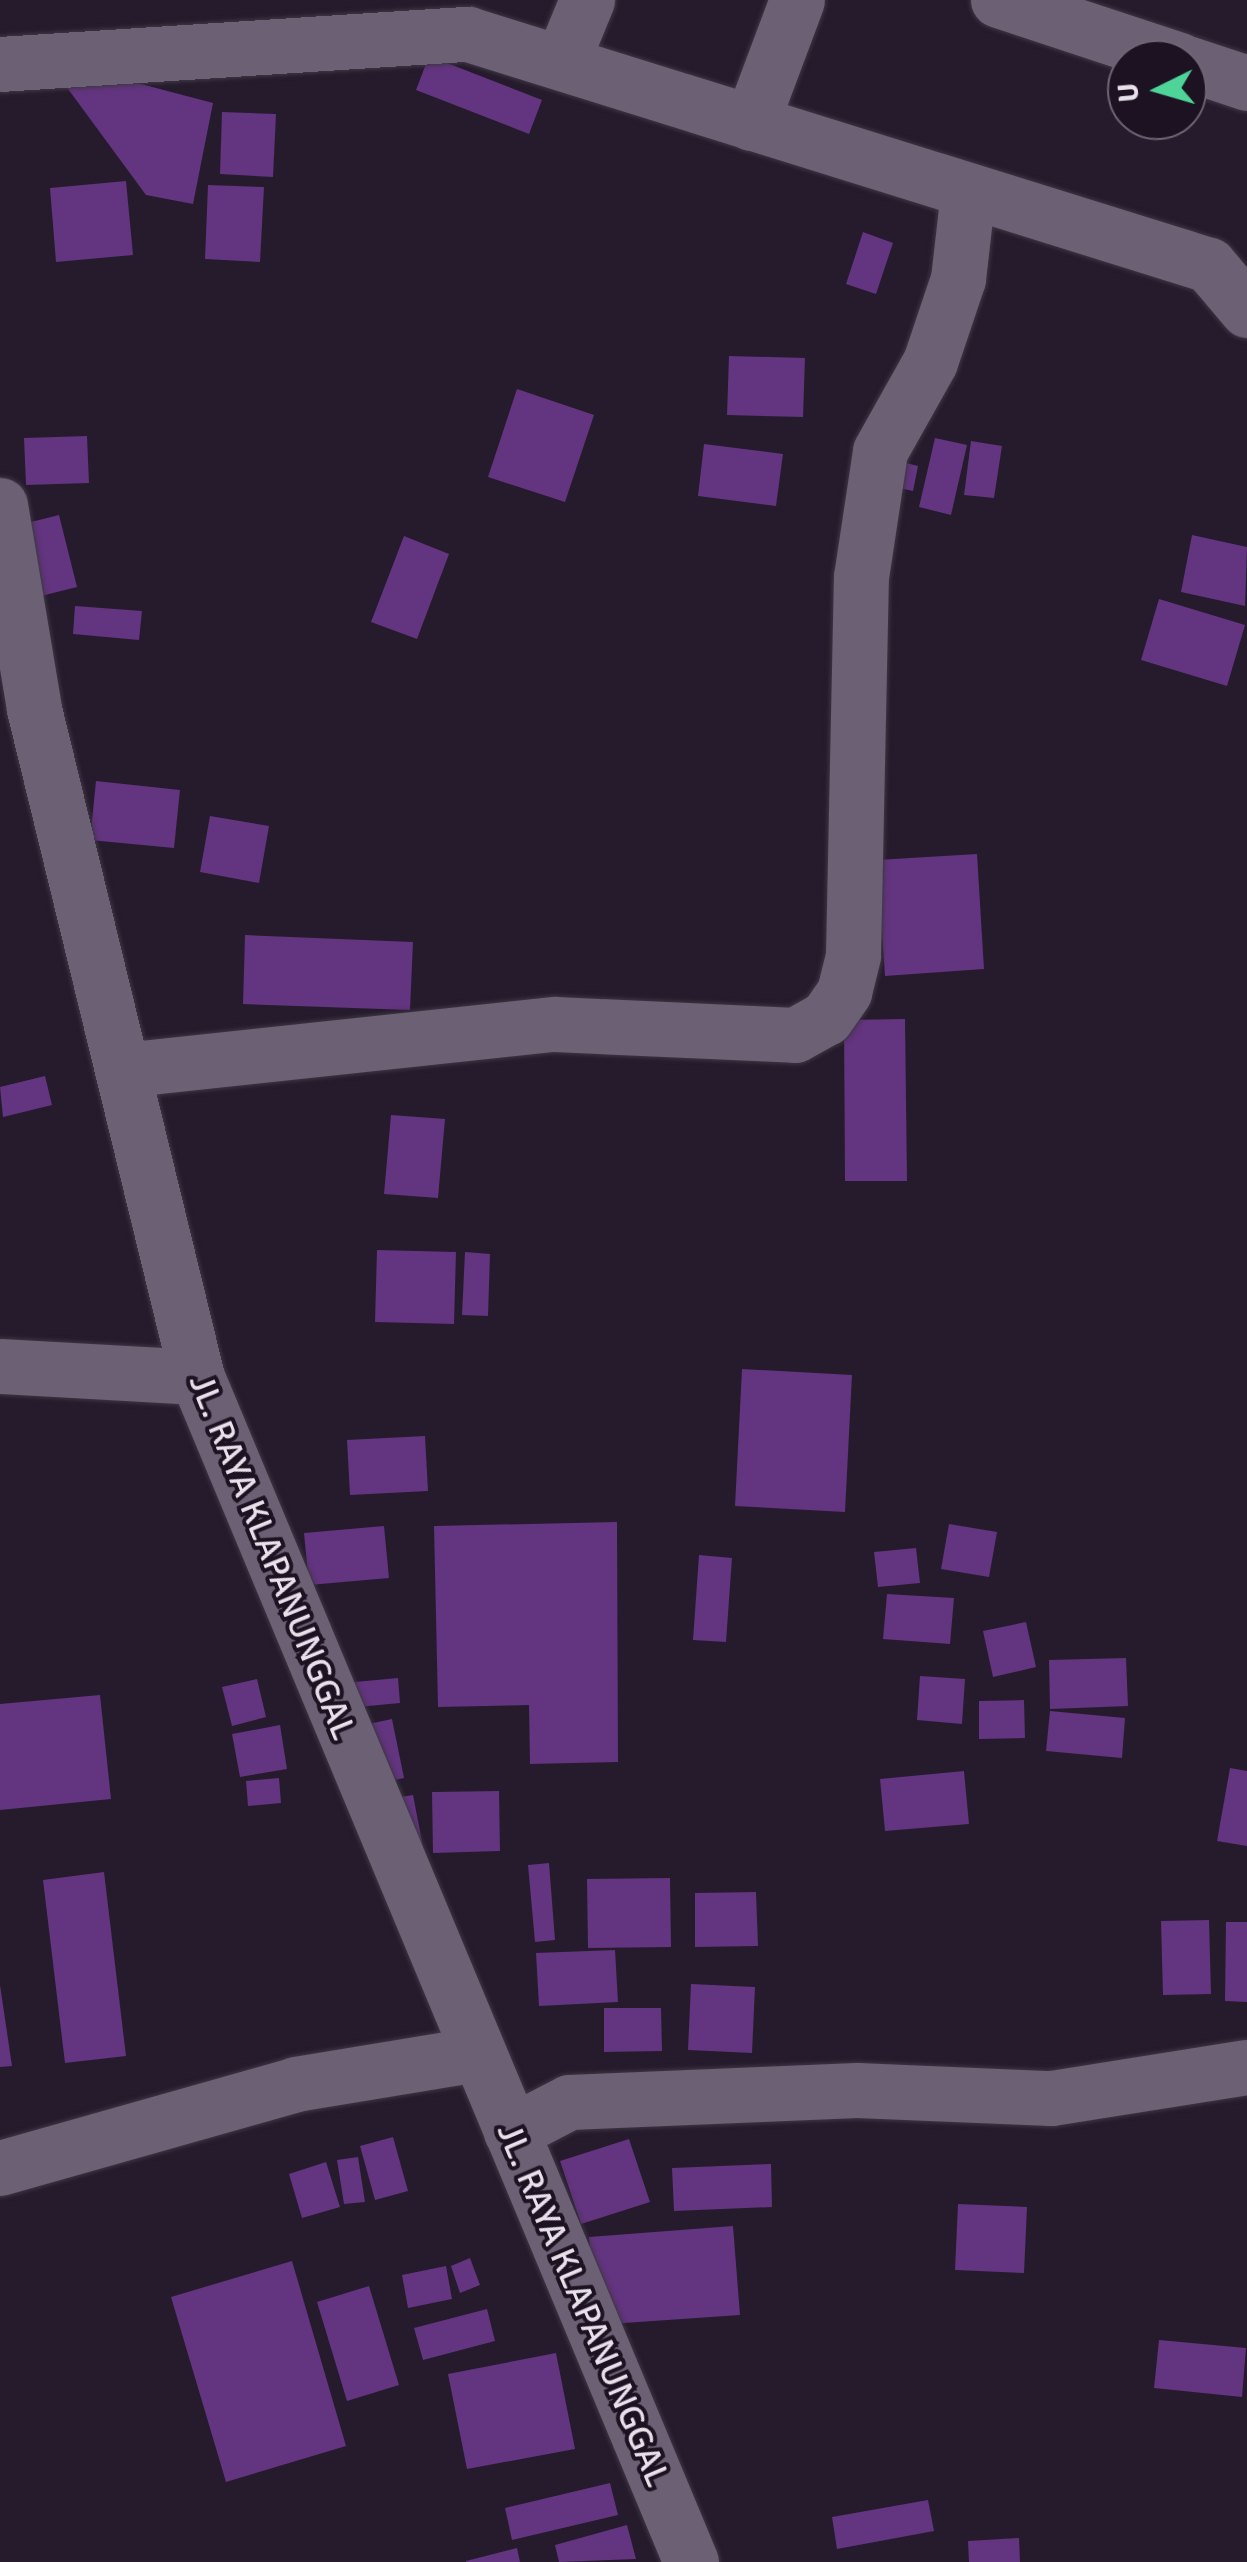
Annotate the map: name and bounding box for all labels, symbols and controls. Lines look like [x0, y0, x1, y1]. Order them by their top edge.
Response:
north arrow [1107, 40, 1207, 140]
text: U [1111, 82, 1147, 103]
street label: JL. RAYA KLAPANUNGGAL [179, 1368, 365, 1746]
street label: JL. RAYA KLAPANUNGGAL [487, 2117, 679, 2493]

